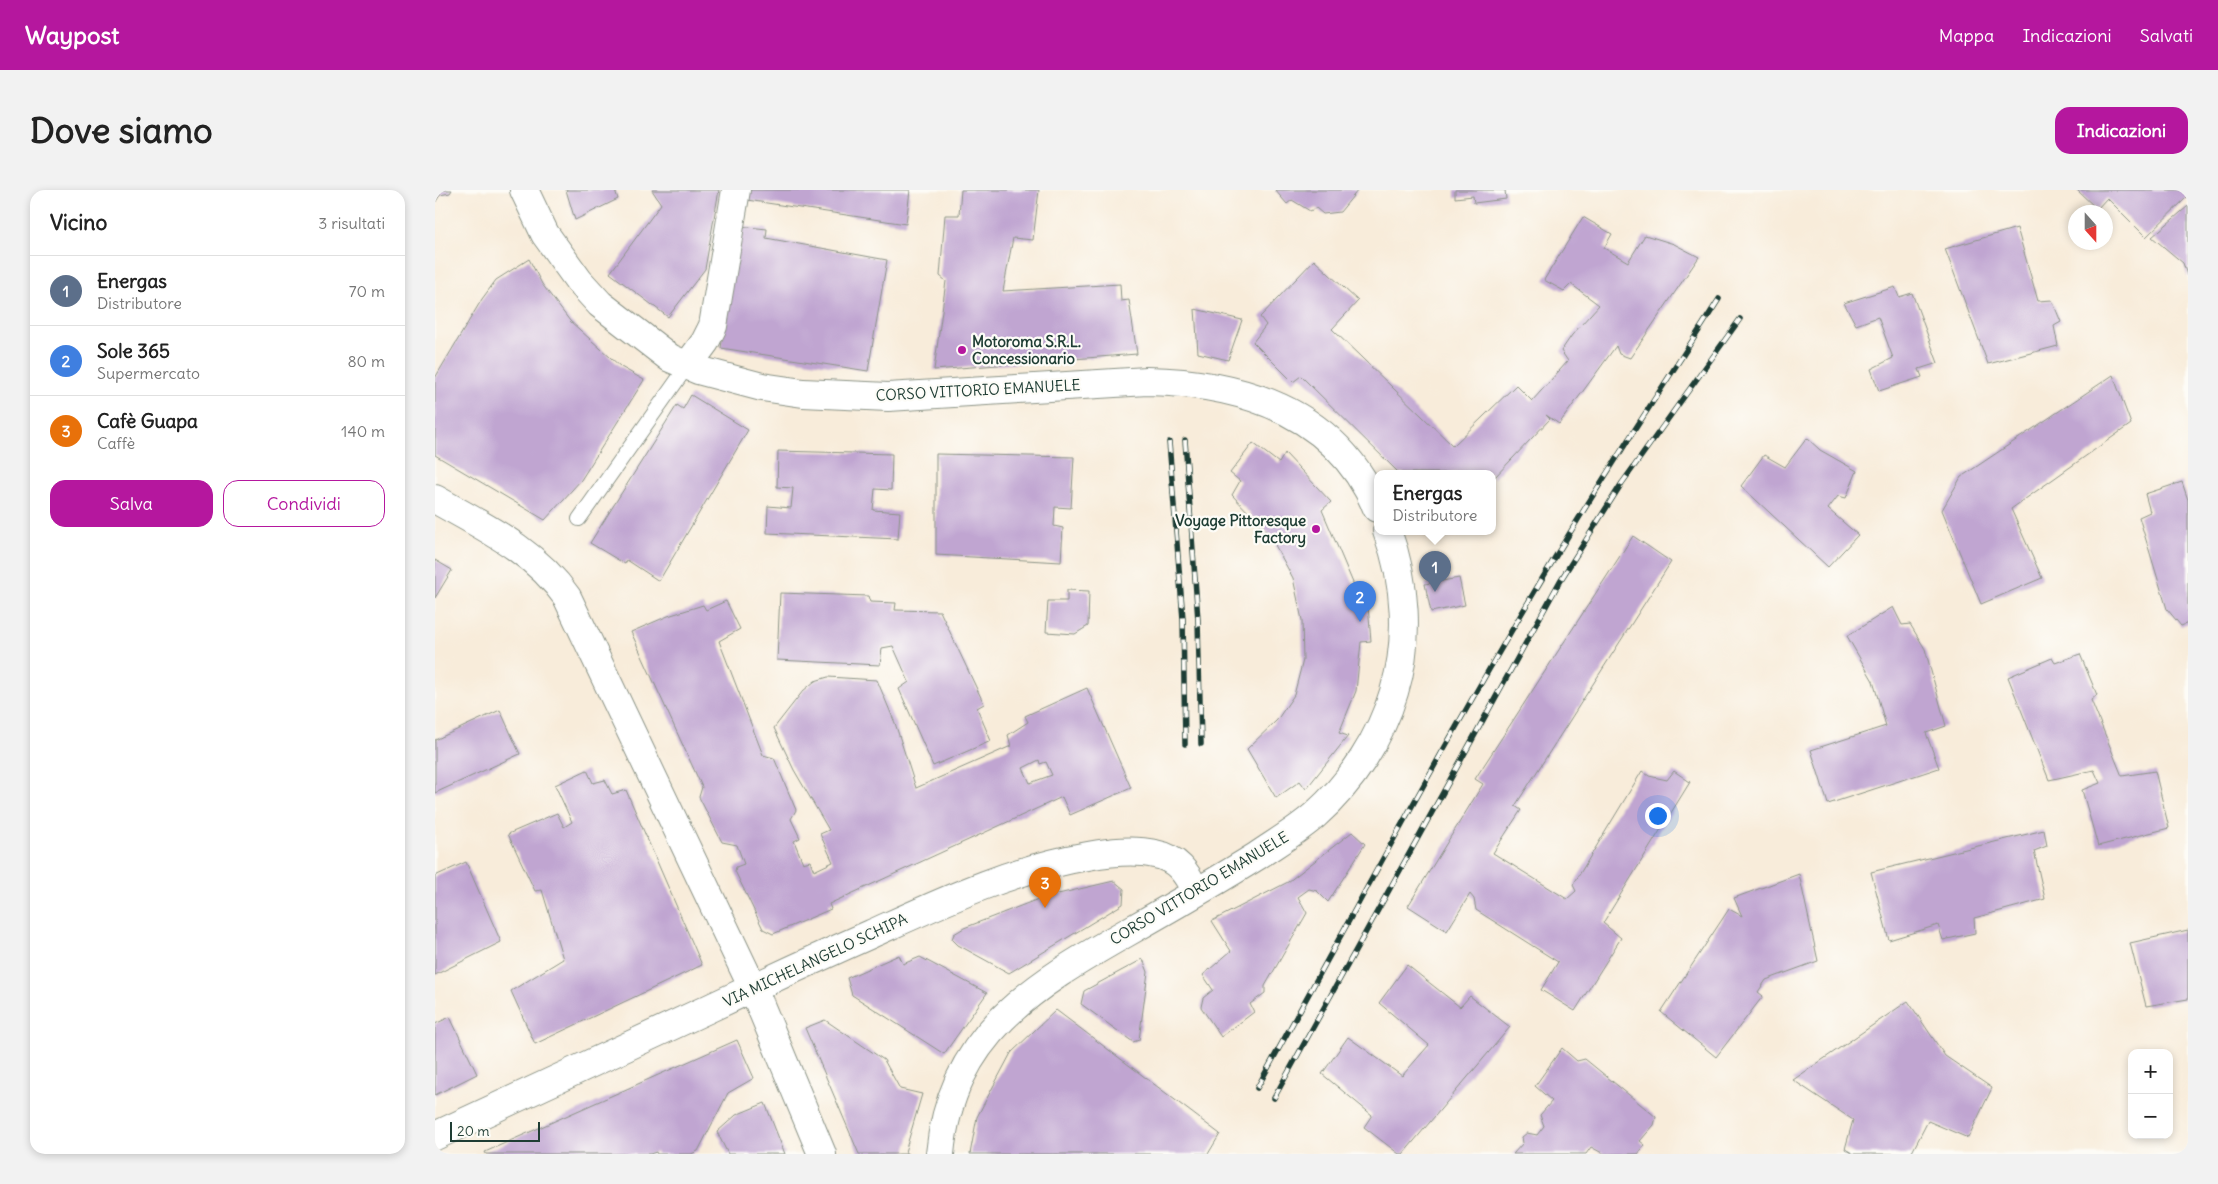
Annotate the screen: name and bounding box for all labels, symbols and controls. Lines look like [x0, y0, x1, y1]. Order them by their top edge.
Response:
text: Waypost [25, 20, 119, 50]
text: Mappa [1939, 24, 1994, 47]
text: Indicazioni [2022, 24, 2112, 47]
text: Salvati [2140, 24, 2193, 47]
button: Indicazioni [2055, 107, 2188, 154]
text: Dove siamo [30, 108, 213, 152]
north arrow [2068, 205, 2113, 250]
text: Vicino [50, 209, 107, 236]
text: 3 risultati [318, 213, 385, 233]
text: Energas [97, 269, 167, 293]
text: 1 [63, 281, 69, 301]
text: 70 m [349, 281, 385, 301]
text: Distributore [97, 293, 182, 313]
place label: Motoroma S.R.L. Concessionario [972, 332, 1081, 368]
text: Sole 365 [97, 339, 170, 363]
marker: Motoroma S.R.L. Concessionario [956, 344, 968, 356]
text: 2 [62, 351, 70, 371]
text: 80 m [347, 351, 385, 371]
text: Supermercato [97, 363, 200, 383]
street label: CORSO VITTORIO EMANUELE [875, 375, 1081, 405]
text: Cafè Guapa [97, 409, 198, 433]
text: 3 [61, 421, 71, 441]
text: 140 m [341, 421, 385, 441]
text: Caffè [97, 433, 135, 453]
popup [1374, 470, 1496, 535]
button: Salva [50, 480, 213, 527]
button: Condividi [223, 480, 385, 527]
text: Energas [1393, 481, 1462, 505]
text: Distributore [1393, 505, 1477, 525]
place label: Voyage Pittoresque Factory [1175, 511, 1306, 548]
marker: Voyage Pittoresque Factory [1310, 523, 1322, 535]
pin: 1 [1419, 551, 1451, 592]
pin: 2 [1344, 581, 1376, 622]
your location [1645, 803, 1671, 829]
street label: CORSO VITTORIO EMANUELE [1106, 827, 1292, 949]
pin: 3 [1029, 867, 1061, 908]
street label: VIA MICHELANGELO SCHIPA [720, 909, 910, 1011]
map controls [2128, 1049, 2173, 1139]
button: + [2128, 1049, 2173, 1094]
button: − [2128, 1094, 2173, 1139]
scale bar [450, 1119, 540, 1142]
text: 20 m [457, 1122, 490, 1140]

